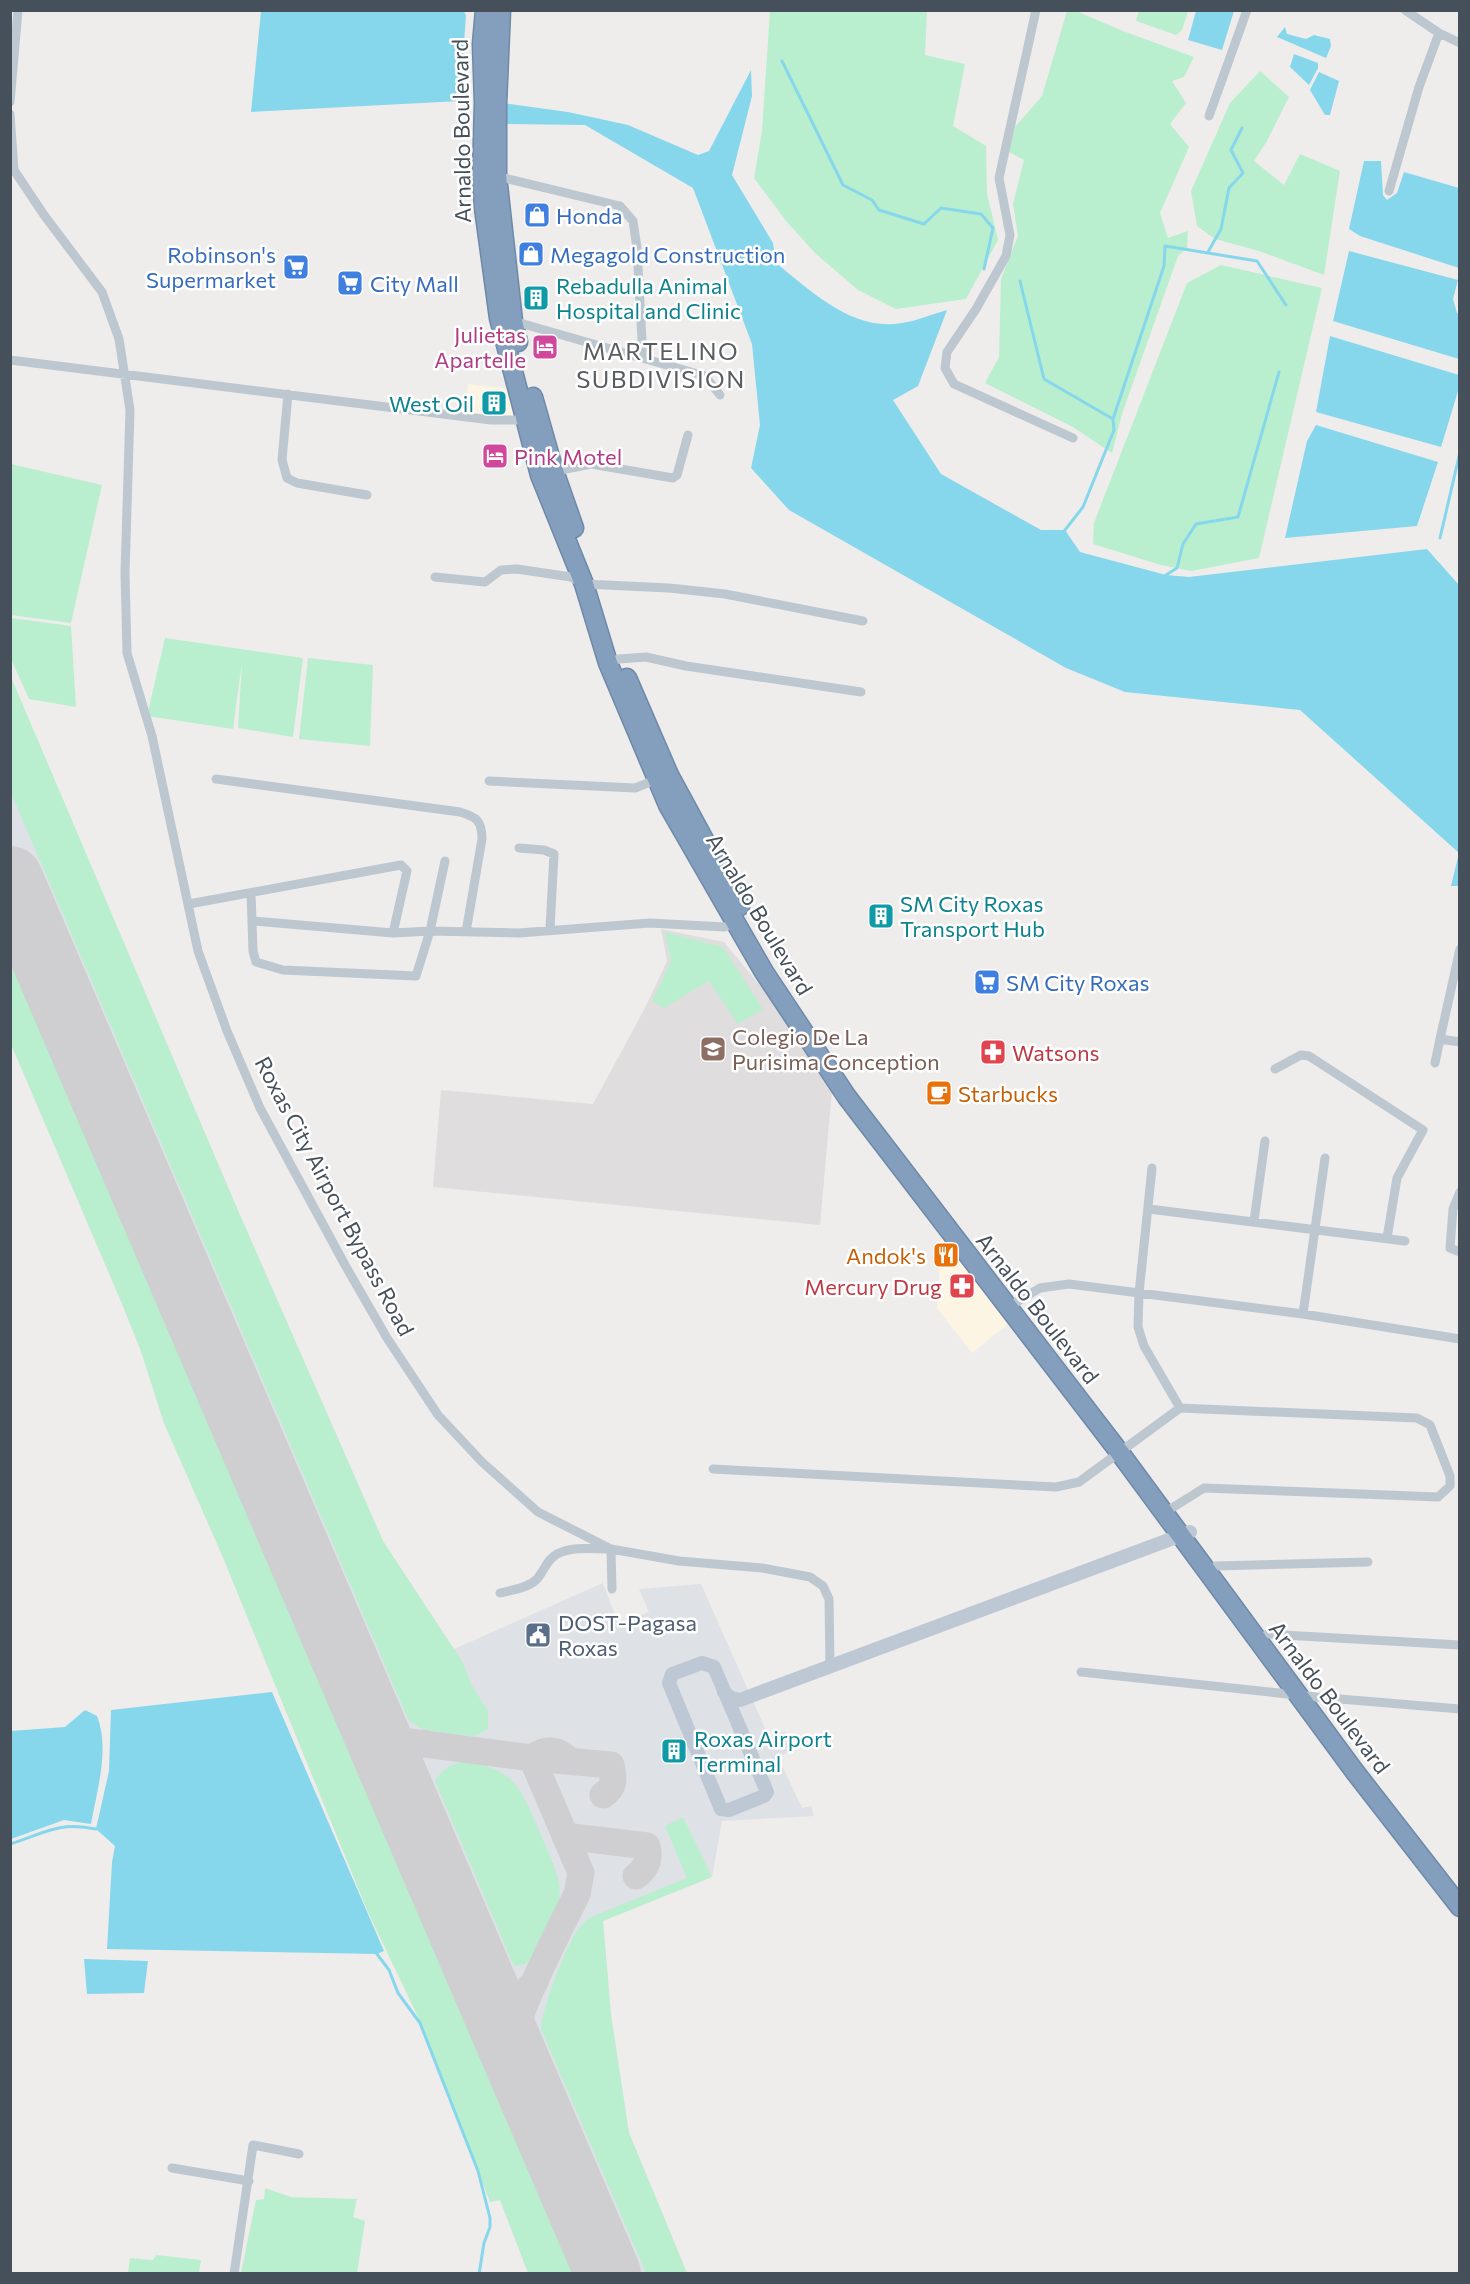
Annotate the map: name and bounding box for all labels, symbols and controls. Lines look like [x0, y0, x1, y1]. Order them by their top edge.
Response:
street label: Arnaldo Boulevard [446, 39, 476, 223]
shop icon: Honda [522, 200, 552, 230]
place label: Honda [556, 202, 622, 229]
shop icon: Megagold Construction [516, 239, 546, 269]
place label: Robinson's Supermarket [146, 241, 276, 293]
place label: Megagold Construction [550, 241, 785, 268]
supermarket icon: Robinson's Supermarket [281, 252, 311, 282]
supermarket icon: City Mall [335, 268, 365, 298]
place label: City Mall [370, 270, 459, 297]
place label: Rebadulla Animal Hospital and Clinic [556, 272, 741, 324]
building icon: Rebadulla Animal Hospital and Clinic [521, 283, 551, 313]
place label: Julietas Apartelle [434, 321, 526, 373]
hotel icon: Julietas Apartelle [530, 332, 560, 362]
district label: MARTELINO SUBDIVISION [576, 336, 746, 393]
building icon: West Oil [479, 388, 509, 418]
place label: West Oil [389, 390, 474, 417]
hotel icon: Pink Motel [480, 441, 510, 471]
place label: Pink Motel [514, 443, 622, 470]
street label: Arnaldo Boulevard [701, 828, 819, 1000]
place label: SM City Roxas Transport Hub [900, 890, 1045, 942]
building icon: SM City Roxas Transport Hub [866, 901, 896, 931]
supermarket icon: SM City Roxas [972, 967, 1002, 997]
place label: SM City Roxas [1006, 969, 1149, 996]
place label: Colegio De La Purisima Conception [732, 1023, 940, 1075]
school or university icon: Colegio De La Purisima Conception [698, 1034, 728, 1064]
pharmacy icon: Watsons [978, 1037, 1008, 1067]
place label: Watsons [1012, 1039, 1100, 1066]
street label: Roxas City Airport Bypass Road [250, 1052, 420, 1340]
cafe icon: Starbucks [924, 1078, 954, 1108]
place label: Starbucks [958, 1080, 1058, 1107]
street label: Arnaldo Boulevard [971, 1227, 1105, 1389]
restaurant icon: Andok's [931, 1240, 961, 1270]
place label: Andok's [846, 1242, 926, 1269]
pharmacy icon: Mercury Drug [947, 1271, 977, 1301]
place label: Mercury Drug [804, 1273, 942, 1300]
place label: DOST-Pagasa Roxas [558, 1609, 697, 1661]
street label: Arnaldo Boulevard [1264, 1615, 1396, 1779]
public building icon: DOST-Pagasa Roxas [523, 1620, 553, 1650]
place label: Roxas Airport Terminal [694, 1725, 832, 1777]
building icon: Roxas Airport Terminal [659, 1736, 689, 1766]

